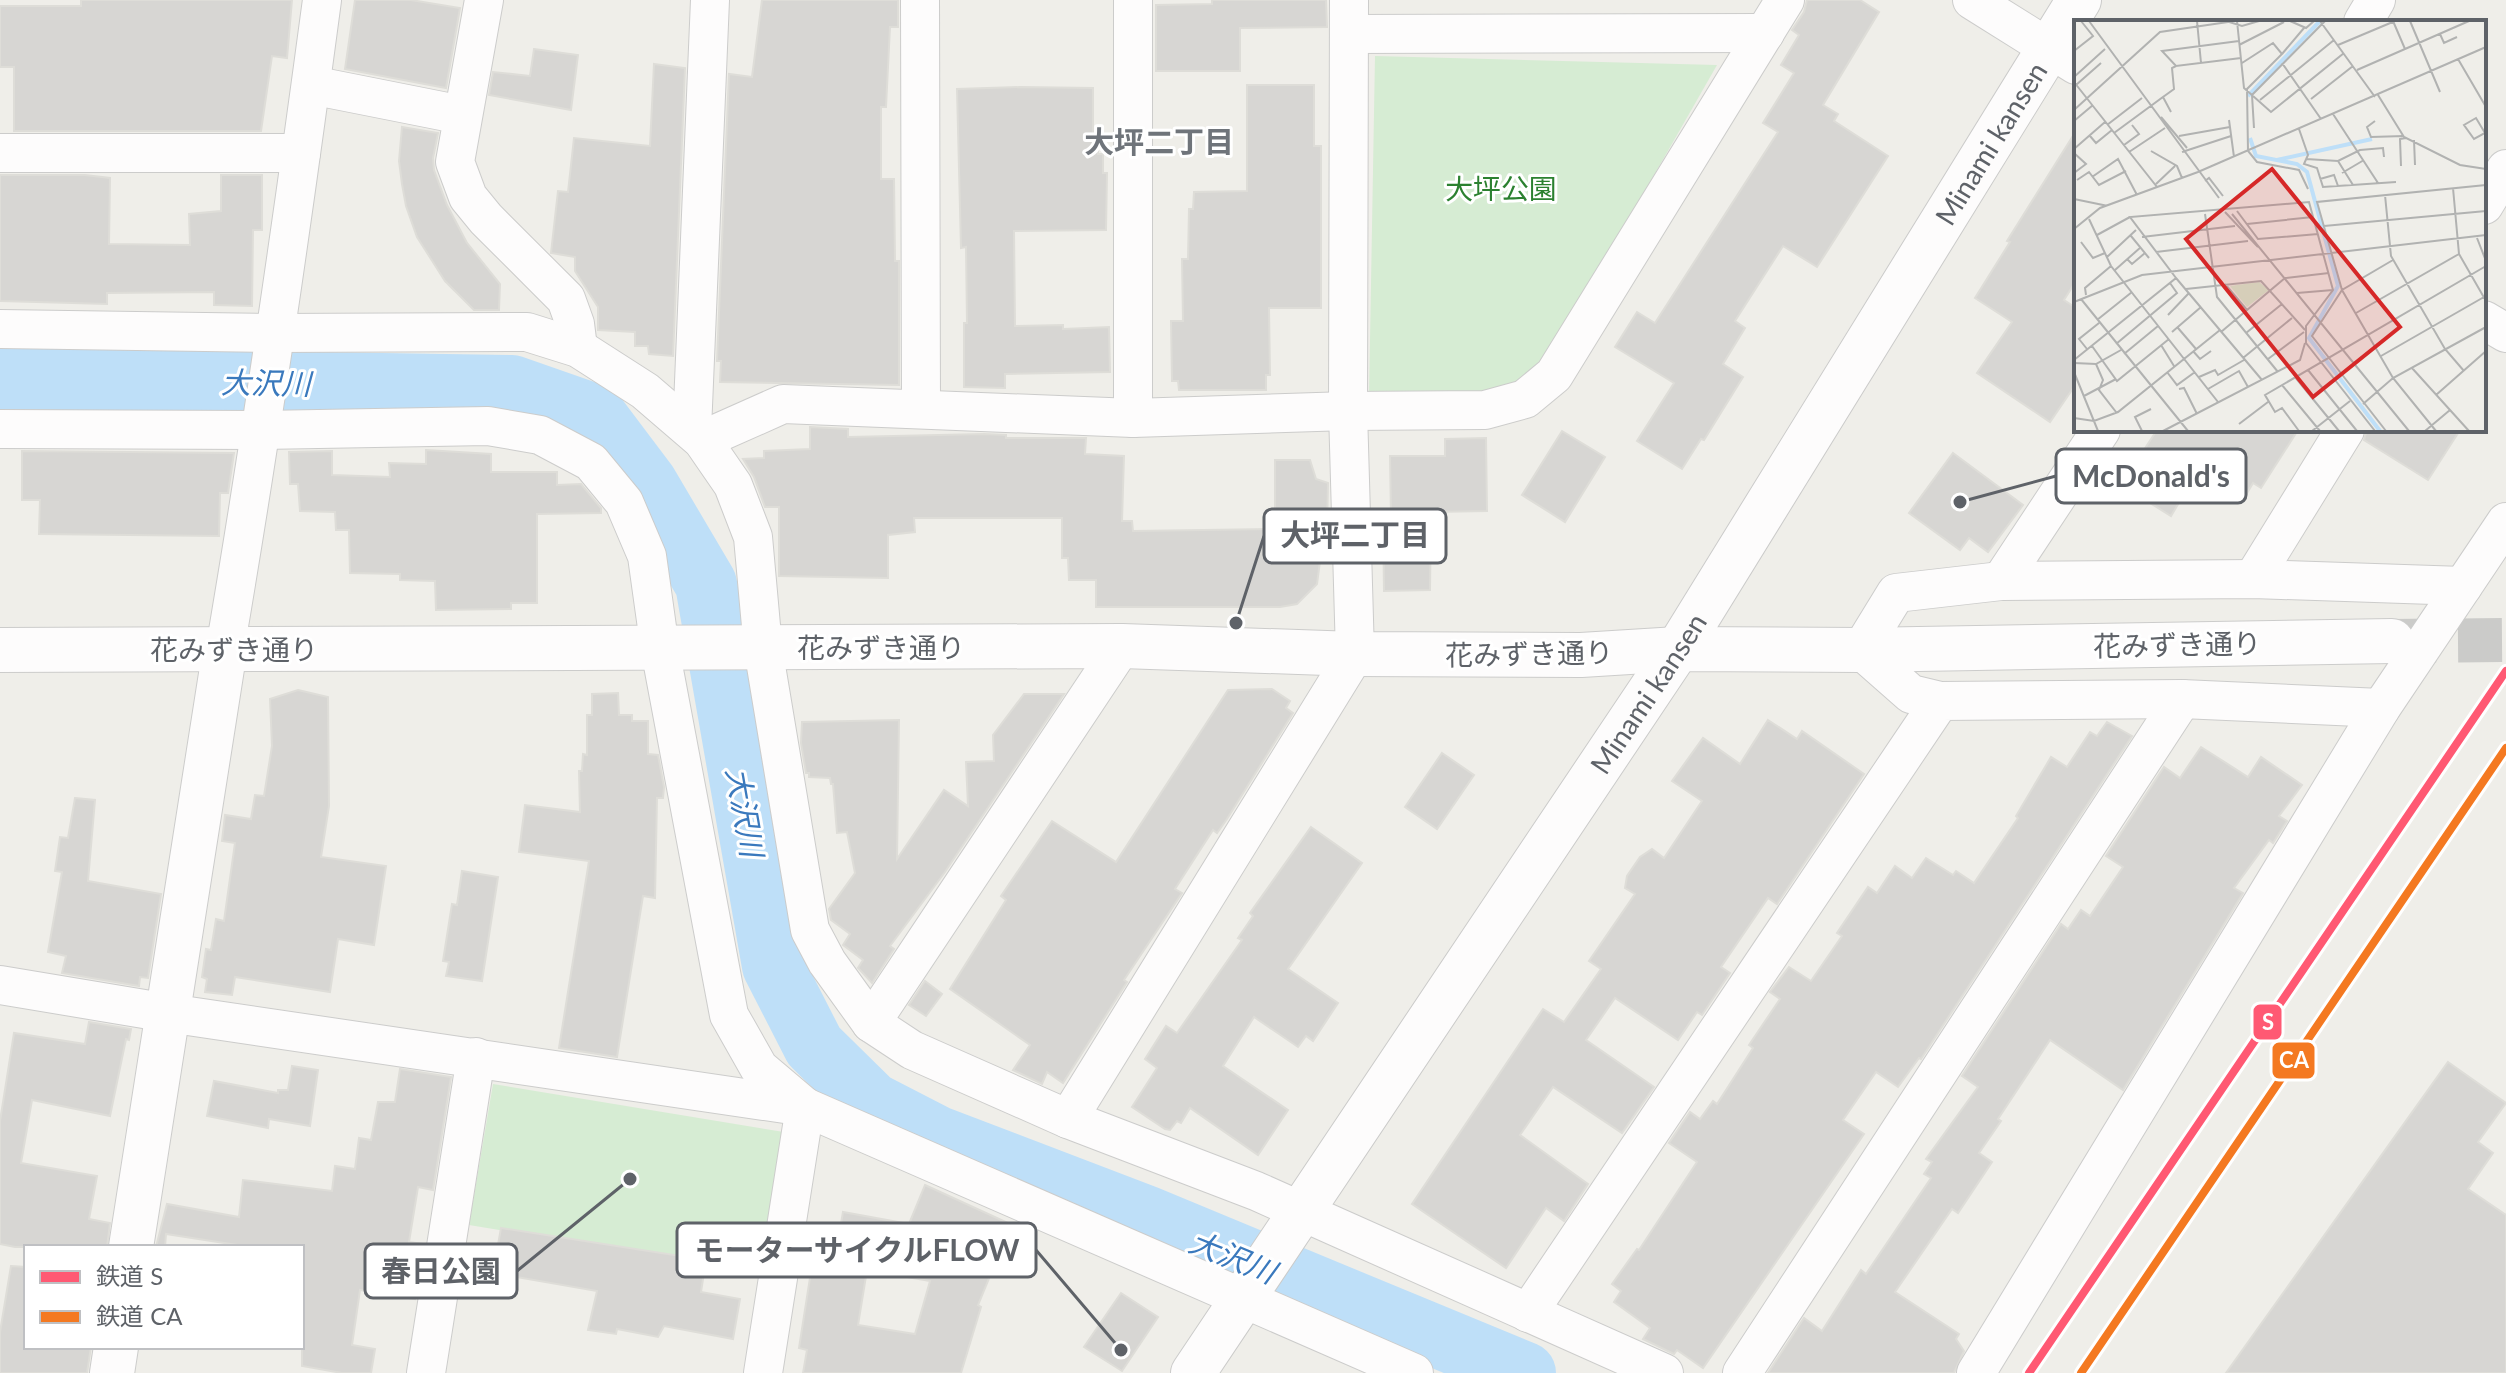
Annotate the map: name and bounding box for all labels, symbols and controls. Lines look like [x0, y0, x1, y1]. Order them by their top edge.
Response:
inset map [2074, 20, 2486, 432]
street label: Minami kansen [1927, 55, 2054, 231]
district label: 大坪二丁目 [1084, 123, 1234, 159]
park label: 大坪公園 [1445, 171, 1557, 205]
water label: 大沢川 [221, 363, 314, 401]
callout: McDonald's [2056, 449, 2246, 503]
text: McDonald's [2072, 457, 2230, 493]
callout: 大坪二丁目 [1264, 509, 1446, 563]
text: 大坪二丁目 [1280, 516, 1430, 552]
street label: Minami kansen [1583, 607, 1713, 780]
street label: 花みずき通り [2093, 626, 2261, 662]
street label: 花みずき通り [797, 630, 965, 664]
street label: 花みずき通り [150, 632, 318, 666]
street label: 花みずき通り [1445, 635, 1613, 671]
water label: 大沢川 [720, 765, 772, 862]
line badge: S [2252, 1003, 2283, 1041]
text: S [2262, 1008, 2274, 1035]
line badge: CA [2271, 1041, 2316, 1080]
text: CA [2279, 1046, 2310, 1073]
water label: 大沢川 [1185, 1222, 1284, 1291]
callout: モーターサイクルFLOW [677, 1223, 1036, 1277]
text: モーターサイクルFLOW [694, 1231, 1020, 1267]
callout: 春日公園 [365, 1244, 517, 1298]
legend [24, 1245, 304, 1349]
text: 春日公園 [381, 1252, 501, 1288]
text: 鉄道 S [96, 1261, 163, 1290]
text: 鉄道 CA [96, 1301, 183, 1330]

